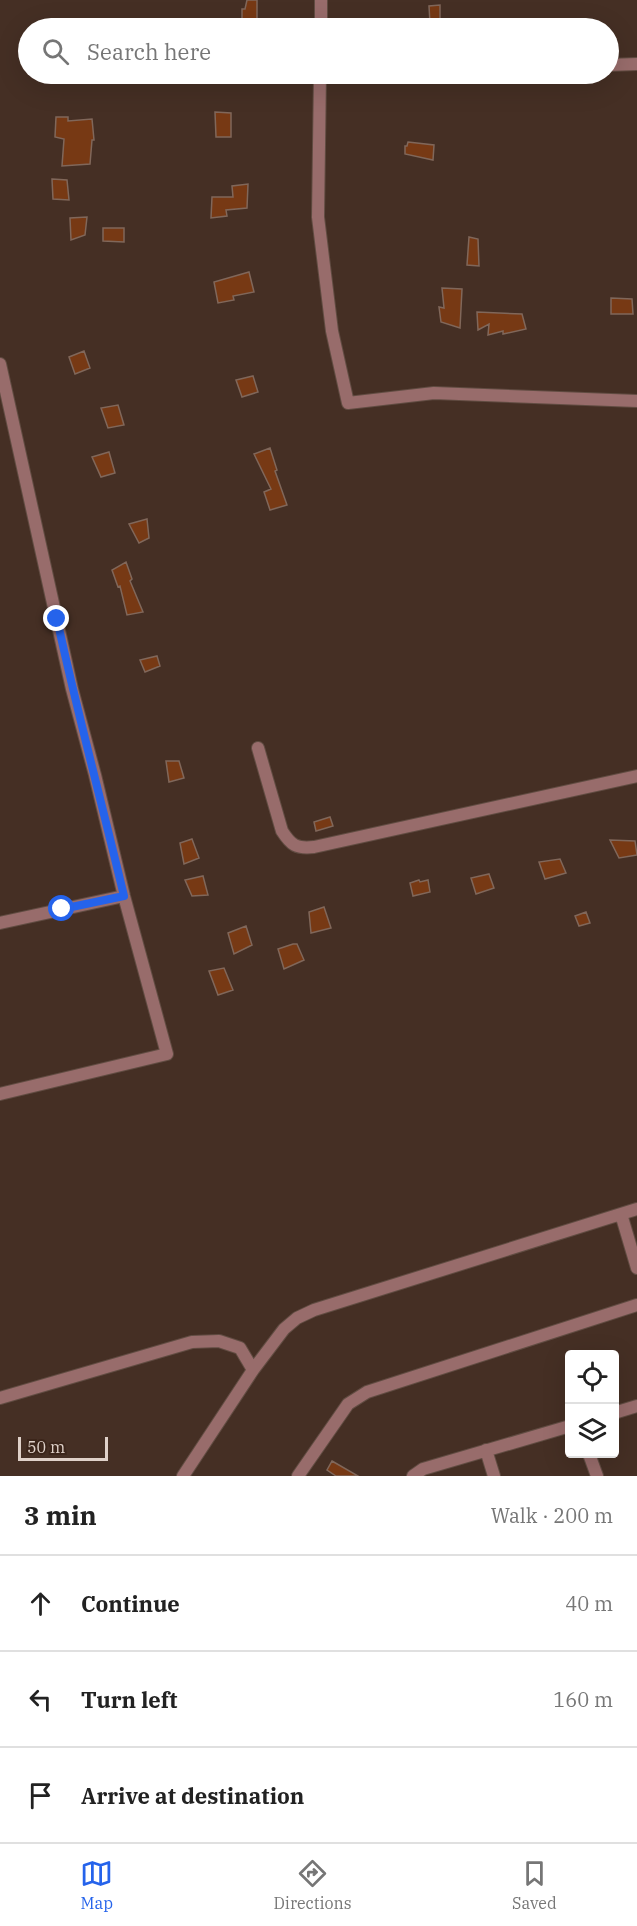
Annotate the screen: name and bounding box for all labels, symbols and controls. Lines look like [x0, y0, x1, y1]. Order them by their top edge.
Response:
search box [18, 18, 619, 84]
icon: search [39, 35, 72, 68]
text: Search here [87, 37, 211, 66]
route end [43, 605, 69, 631]
route start [48, 895, 74, 921]
map controls [565, 1350, 619, 1458]
button: locate [565, 1350, 619, 1404]
button: layers [565, 1404, 619, 1458]
scale bar [18, 1434, 108, 1462]
text: 50 m [27, 1437, 65, 1457]
text: 3 min [24, 1498, 97, 1532]
text: Walk · 200 m [491, 1502, 613, 1529]
icon: ahead [24, 1587, 57, 1620]
text: Continue [81, 1589, 180, 1618]
text: 40 m [565, 1590, 613, 1617]
icon: left [24, 1683, 57, 1716]
text: Turn left [81, 1685, 177, 1714]
text: 160 m [553, 1686, 613, 1713]
icon: arrive [24, 1779, 57, 1812]
text: Arrive at destination [81, 1781, 304, 1810]
tab: Map [80, 1857, 113, 1913]
tab: Directions [274, 1857, 352, 1913]
tab: Saved [512, 1857, 557, 1913]

